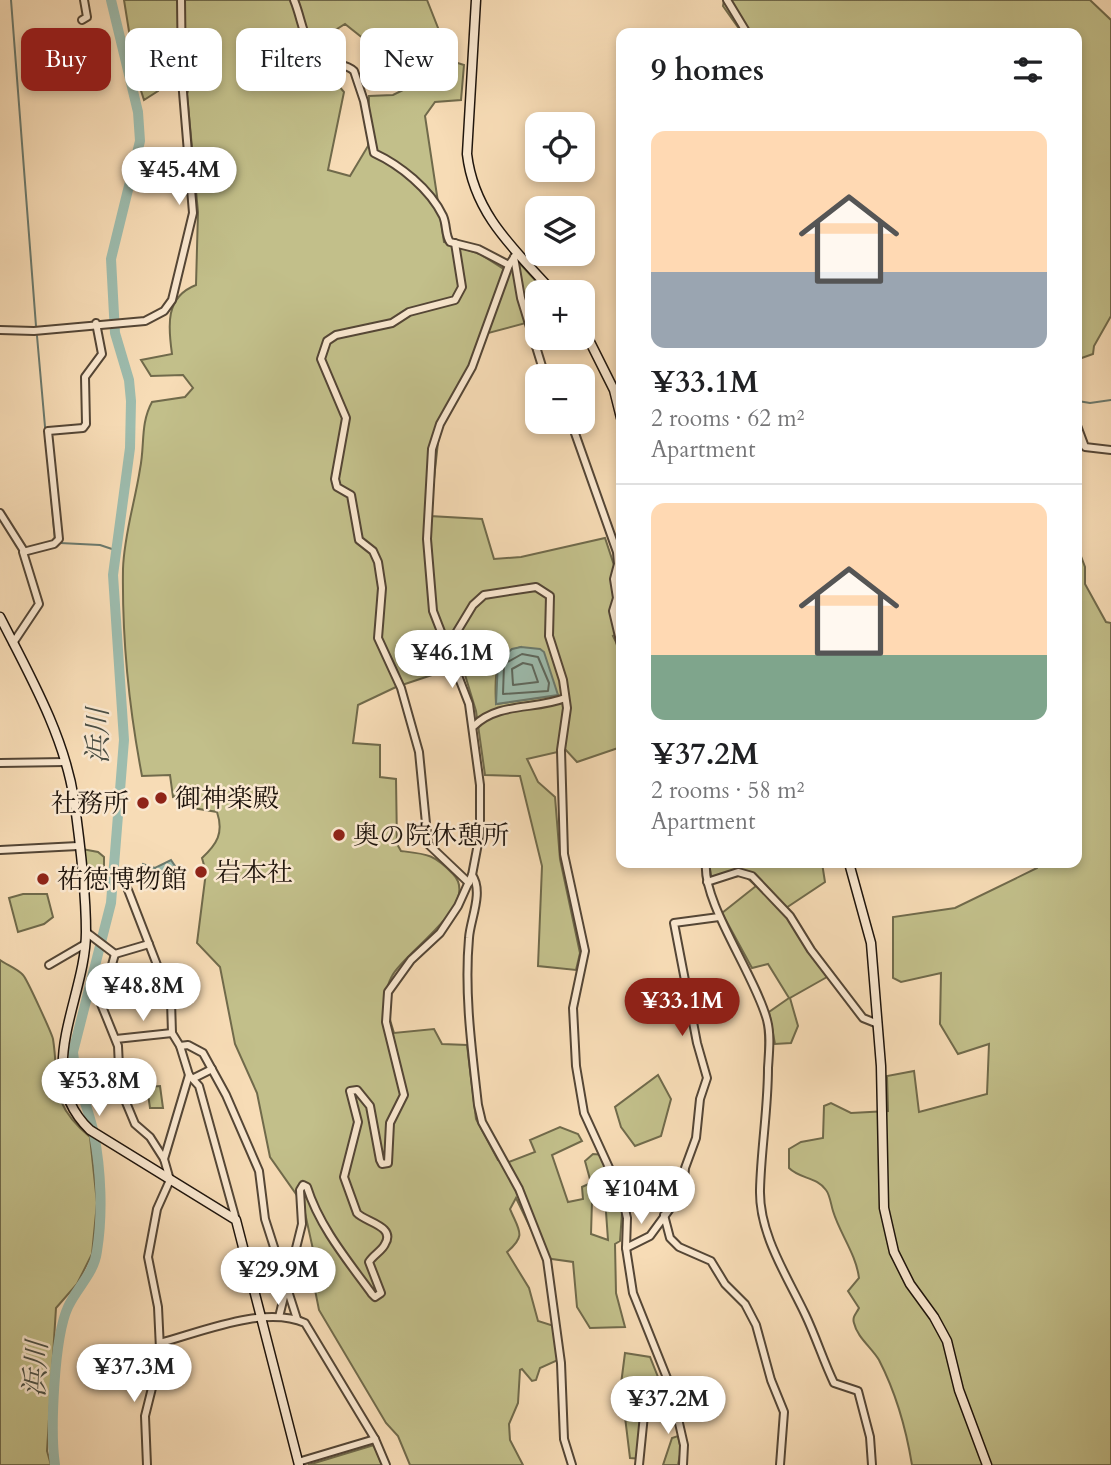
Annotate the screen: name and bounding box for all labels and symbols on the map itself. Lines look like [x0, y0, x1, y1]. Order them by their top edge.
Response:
pin: ¥45.4M [122, 148, 236, 207]
pin: ¥46.1M [395, 630, 509, 690]
water label: 浜川 [79, 705, 117, 764]
place label: 御神楽殿 [175, 781, 279, 816]
place label: 社務所 [51, 786, 129, 821]
marker: 御神楽殿 [153, 790, 169, 806]
marker: 社務所 [135, 795, 151, 811]
place label: 奥の院休憩所 [353, 818, 509, 853]
marker: 奥の院休憩所 [331, 827, 347, 843]
place label: 岩本社 [215, 855, 293, 890]
place label: 祐徳博物館 [57, 862, 187, 897]
marker: 岩本社 [193, 864, 209, 880]
marker: 祐徳博物館 [35, 871, 51, 887]
pin: ¥48.8M [86, 964, 200, 1023]
pin: ¥33.1M [625, 978, 739, 1038]
pin: ¥53.8M [42, 1058, 156, 1118]
pin: ¥104M [592, 1166, 690, 1226]
pin: ¥29.9M [221, 1248, 335, 1307]
water label: 浜川 [16, 1337, 57, 1398]
pin: ¥37.3M [77, 1344, 191, 1404]
pin: ¥37.2M [611, 1376, 725, 1436]

